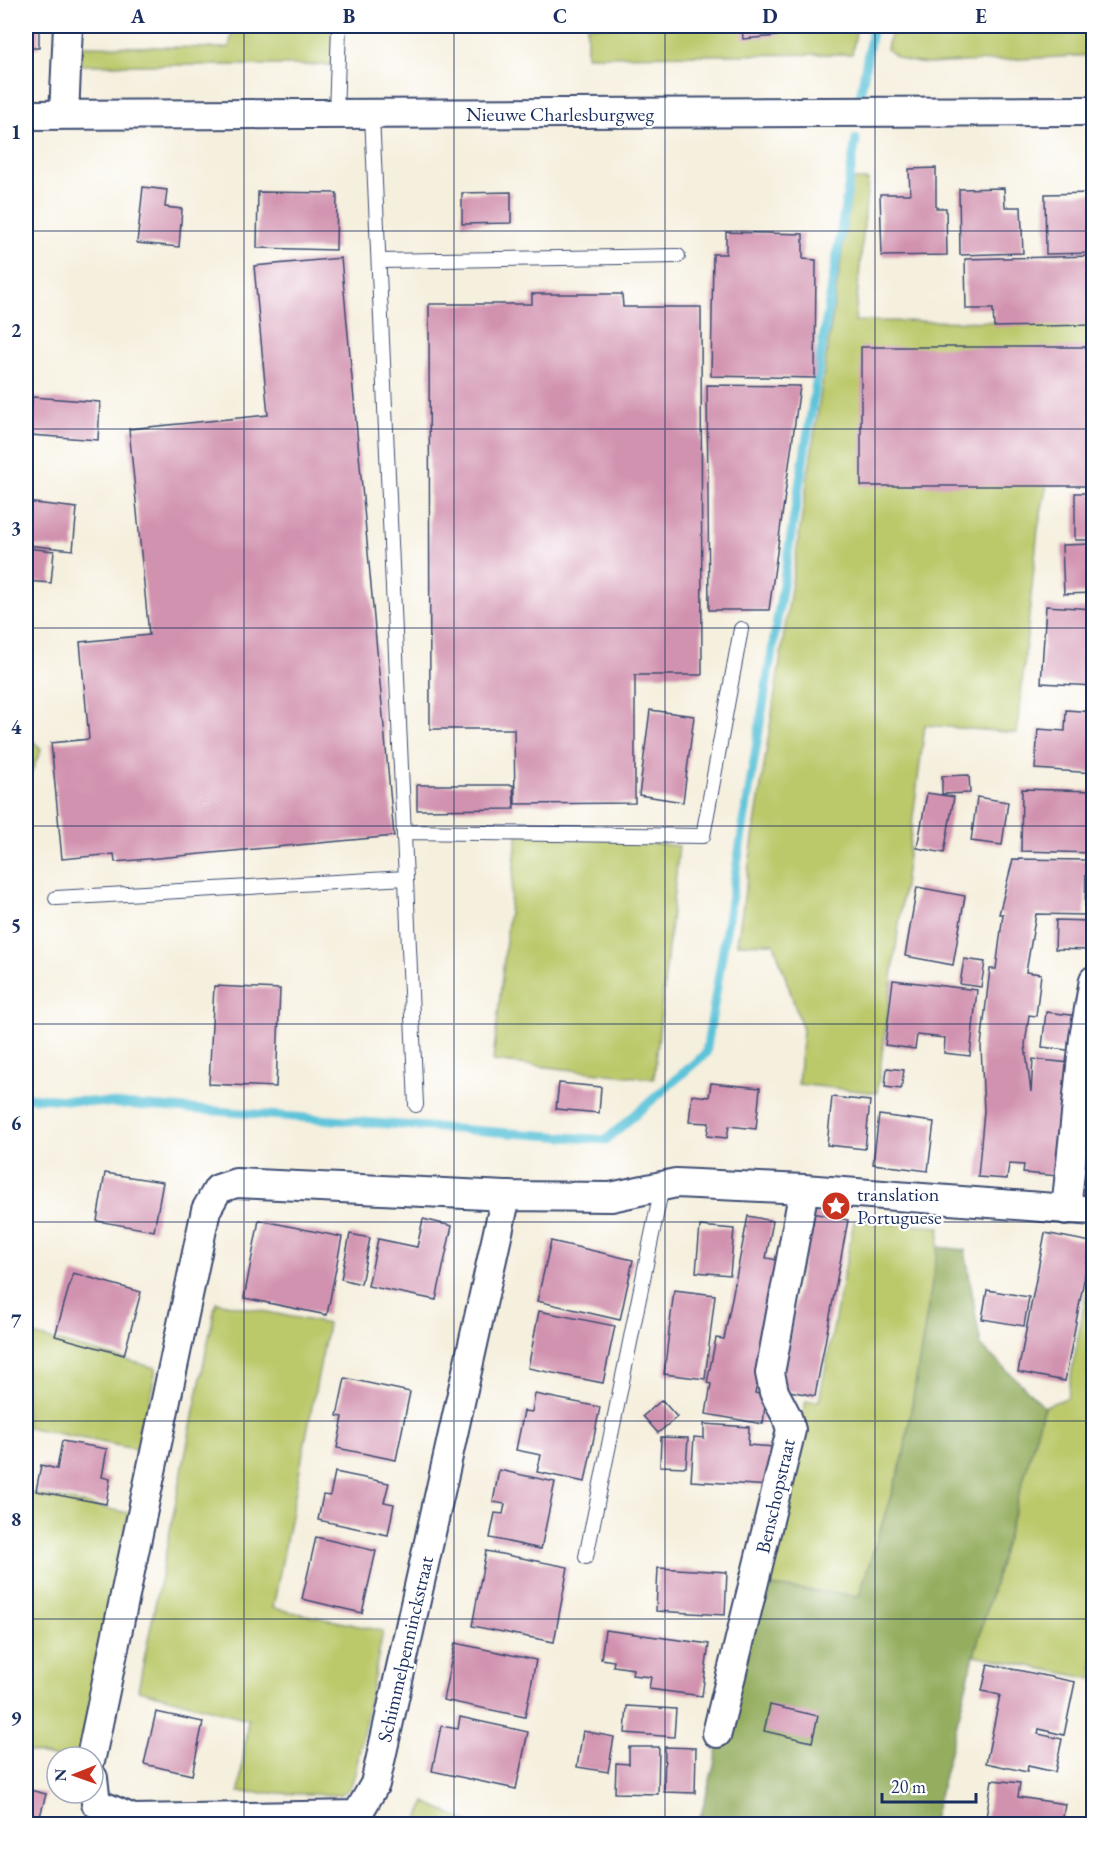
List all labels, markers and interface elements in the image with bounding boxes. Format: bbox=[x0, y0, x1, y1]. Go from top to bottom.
text: A bbox=[130, 3, 146, 29]
text: B bbox=[343, 3, 355, 29]
text: C bbox=[553, 3, 567, 29]
text: D bbox=[762, 3, 778, 29]
text: E bbox=[975, 3, 987, 29]
street label: Nieuwe Charlesburgweg bbox=[466, 101, 654, 127]
text: 1 bbox=[11, 119, 21, 145]
text: 2 bbox=[11, 317, 22, 343]
text: 3 bbox=[11, 515, 21, 541]
text: 4 bbox=[11, 714, 22, 740]
text: 5 bbox=[11, 912, 21, 938]
text: 6 bbox=[11, 1110, 22, 1136]
place label: translation Portuguese bbox=[857, 1181, 942, 1230]
place icon: translation Portuguese bbox=[820, 1190, 852, 1222]
text: 7 bbox=[11, 1308, 22, 1334]
street label: Benschopstraat bbox=[749, 1435, 801, 1556]
text: 8 bbox=[11, 1506, 21, 1532]
street label: Schimmelpenninckstraat bbox=[371, 1553, 439, 1745]
text: 9 bbox=[11, 1705, 22, 1731]
north arrow bbox=[45, 1745, 105, 1805]
scale bar bbox=[882, 1766, 976, 1804]
text: N bbox=[50, 1769, 71, 1782]
text: 20 m bbox=[891, 1775, 926, 1798]

